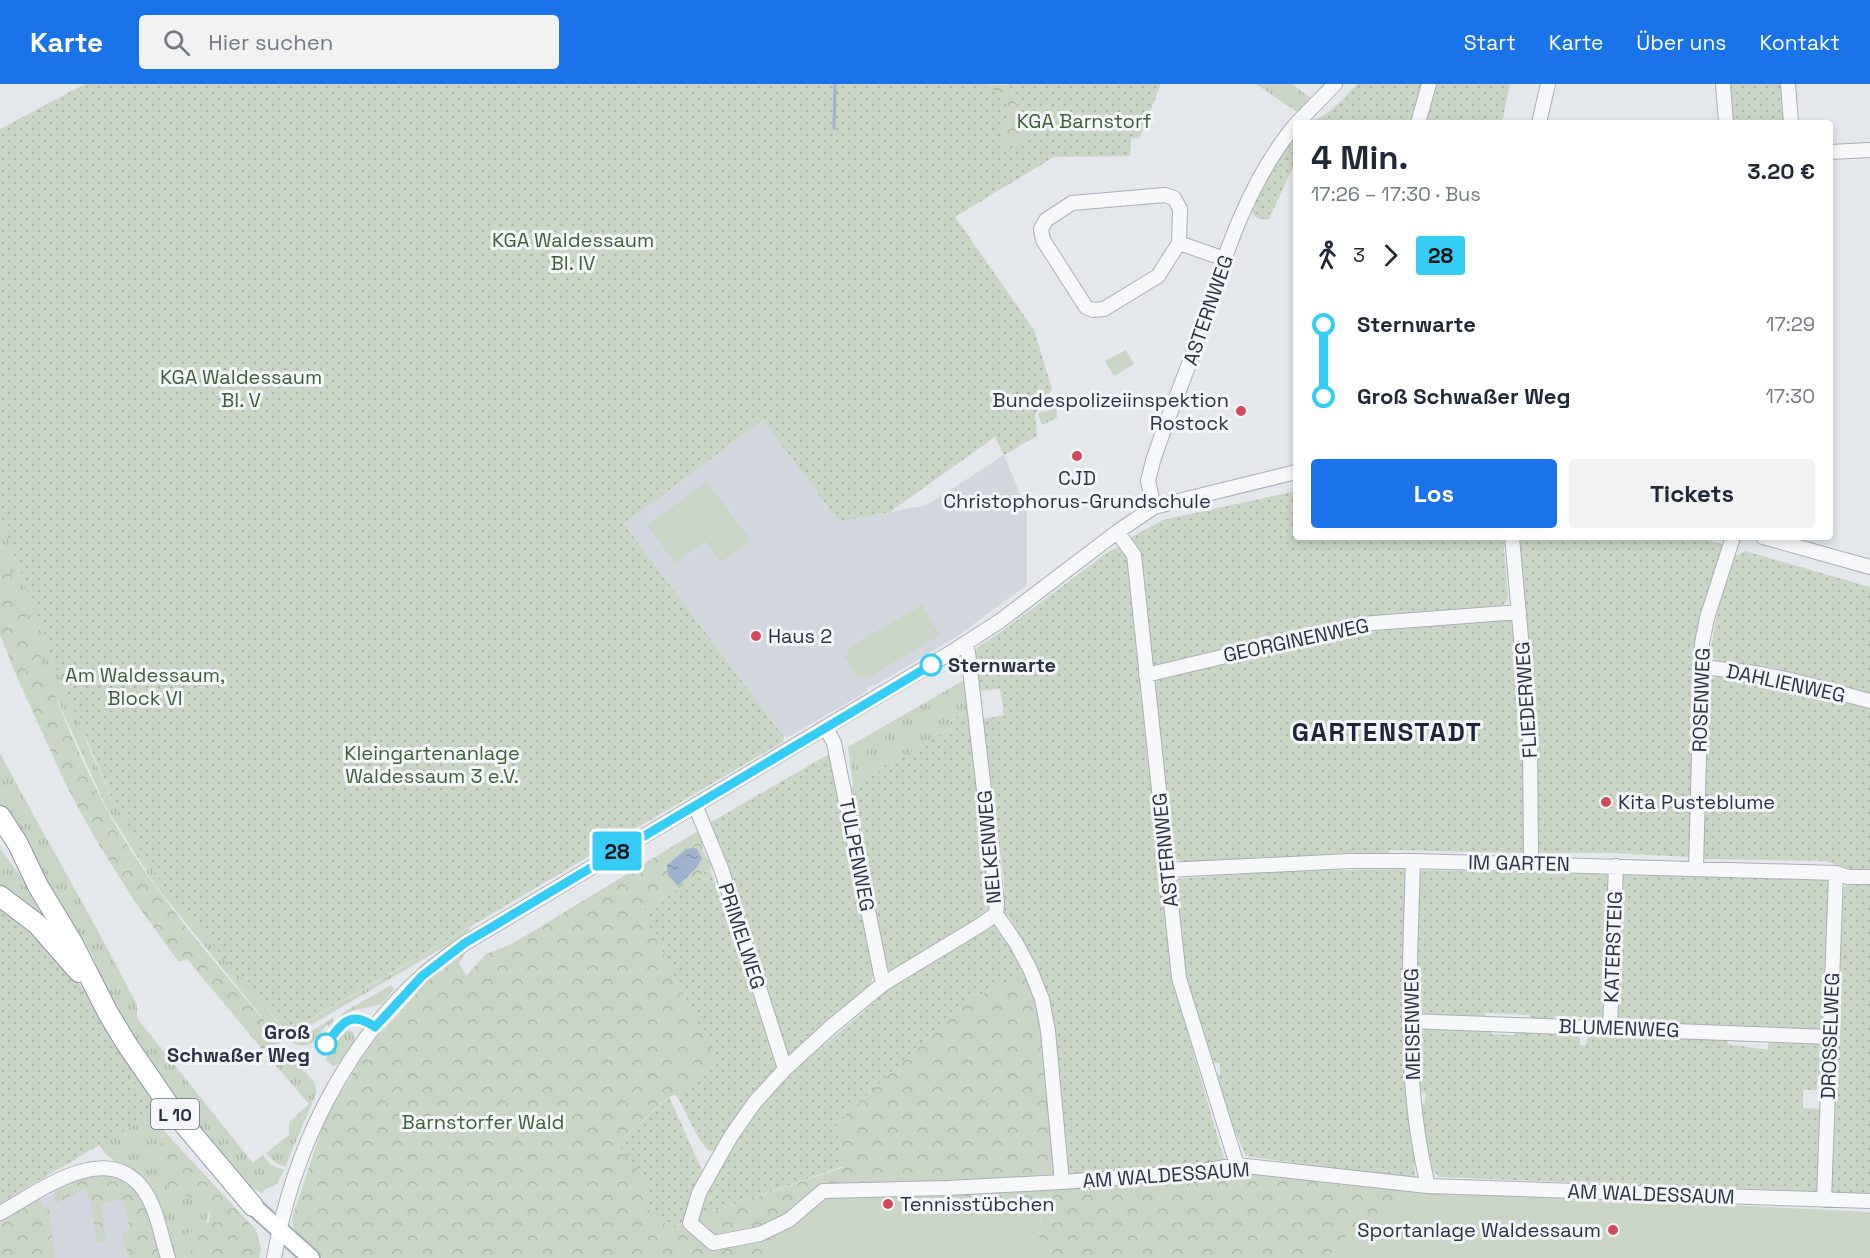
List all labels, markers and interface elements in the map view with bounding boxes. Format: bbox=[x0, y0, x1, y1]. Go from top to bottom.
search box bbox=[139, 15, 559, 69]
text: Karte bbox=[30, 24, 103, 60]
icon: search bbox=[160, 26, 193, 59]
text: Hier suchen bbox=[208, 28, 333, 56]
text: Start bbox=[1464, 29, 1516, 56]
text: Karte bbox=[1549, 29, 1603, 56]
text: Über uns bbox=[1636, 29, 1726, 56]
text: Kontakt bbox=[1759, 29, 1840, 56]
park label: KGA Barnstorf bbox=[1017, 108, 1151, 134]
text: 4 Min. bbox=[1311, 137, 1408, 179]
text: 3.20 € bbox=[1747, 157, 1815, 185]
text: 17:26 – 17:30 · Bus bbox=[1311, 181, 1481, 207]
park label: KGA Waldessaum Bl. IV bbox=[492, 227, 654, 276]
icon: walk bbox=[1311, 239, 1344, 272]
icon: forward bbox=[1374, 239, 1407, 272]
text: 3 bbox=[1353, 242, 1365, 268]
text: 28 bbox=[1428, 242, 1453, 269]
street label: ASTERNWEG bbox=[1177, 251, 1239, 369]
text: Sternwarte bbox=[1357, 310, 1476, 338]
text: 17:29 bbox=[1766, 311, 1815, 337]
park label: KGA Waldessaum Bl. V bbox=[160, 364, 322, 413]
text: Groß Schwaßer Weg bbox=[1357, 382, 1571, 410]
text: 17:30 bbox=[1765, 383, 1815, 409]
place label: Bundespolizeiinspektion Rostock bbox=[992, 387, 1229, 436]
marker: Bundespolizeiinspektion Rostock bbox=[1234, 404, 1248, 418]
marker: CJD Christophorus-Grundschule bbox=[1070, 449, 1084, 463]
button: Los bbox=[1311, 459, 1557, 528]
button: Tickets bbox=[1569, 459, 1815, 528]
place label: CJD Christophorus-Grundschule bbox=[943, 465, 1211, 514]
street label: GEORGINENWEG bbox=[1221, 612, 1371, 668]
place label: Haus 2 bbox=[768, 623, 832, 649]
marker: Haus 2 bbox=[749, 629, 763, 643]
street label: FLIEDERWEG bbox=[1509, 641, 1543, 759]
street label: ROSENWEG bbox=[1686, 647, 1716, 753]
place label: Sternwarte bbox=[948, 652, 1056, 678]
marker: Sternwarte bbox=[920, 654, 942, 676]
street label: DAHLIENWEG bbox=[1724, 658, 1848, 708]
park label: Am Waldessaum, Block VI bbox=[65, 662, 225, 711]
district label: GARTENSTADT bbox=[1292, 715, 1482, 749]
park label: Kleingartenanlage Waldessaum 3 e.V. bbox=[344, 740, 520, 789]
street label: NELKENWEG bbox=[971, 789, 1007, 905]
place label: Kita Pusteblume bbox=[1618, 789, 1775, 815]
street label: ASTERNWEG bbox=[1146, 791, 1184, 909]
marker: Kita Pusteblume bbox=[1599, 795, 1613, 809]
street label: TULPENWEG bbox=[833, 796, 881, 914]
line badge: 28 bbox=[590, 832, 644, 870]
text: 28 bbox=[604, 838, 630, 865]
street label: IM GARTEN bbox=[1468, 849, 1570, 877]
street label: PRIMELWEG bbox=[713, 880, 771, 992]
street label: KATERSTEIG bbox=[1598, 891, 1628, 1003]
street label: MEISENWEG bbox=[1398, 968, 1426, 1080]
street label: DROSSELWEG bbox=[1815, 972, 1845, 1100]
street label: BLUMENWEG bbox=[1558, 1013, 1680, 1043]
place label: Groß Schwaßer Weg bbox=[167, 1019, 310, 1068]
marker: Groß Schwaßer Weg bbox=[315, 1033, 337, 1055]
road number: L 10 bbox=[151, 1099, 199, 1129]
park label: Barnstorfer Wald bbox=[402, 1109, 564, 1135]
street label: AM WALDESSAUM bbox=[1082, 1156, 1250, 1194]
street label: AM WALDESSAUM bbox=[1567, 1178, 1735, 1210]
place label: Tennisstübchen bbox=[900, 1191, 1055, 1217]
marker: Tennisstübchen bbox=[881, 1197, 895, 1211]
place label: Sportanlage Waldessaum bbox=[1357, 1217, 1601, 1243]
marker: Sportanlage Waldessaum bbox=[1606, 1223, 1620, 1237]

